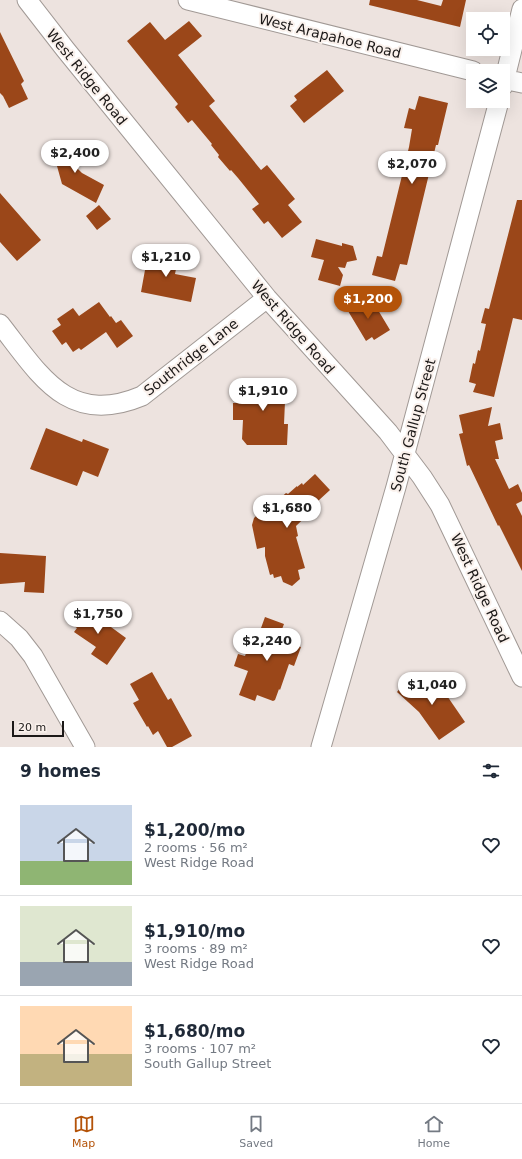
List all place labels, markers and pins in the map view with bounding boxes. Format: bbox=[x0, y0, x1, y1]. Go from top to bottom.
pin: $2,400 bbox=[42, 140, 108, 174]
pin: $2,070 bbox=[379, 151, 445, 185]
pin: $1,210 bbox=[133, 244, 199, 278]
pin: $1,200 bbox=[335, 286, 401, 320]
pin: $1,910 bbox=[230, 378, 296, 412]
pin: $1,680 bbox=[254, 495, 320, 529]
pin: $1,750 bbox=[65, 601, 131, 635]
pin: $2,240 bbox=[234, 628, 300, 662]
pin: $1,040 bbox=[399, 672, 465, 706]

